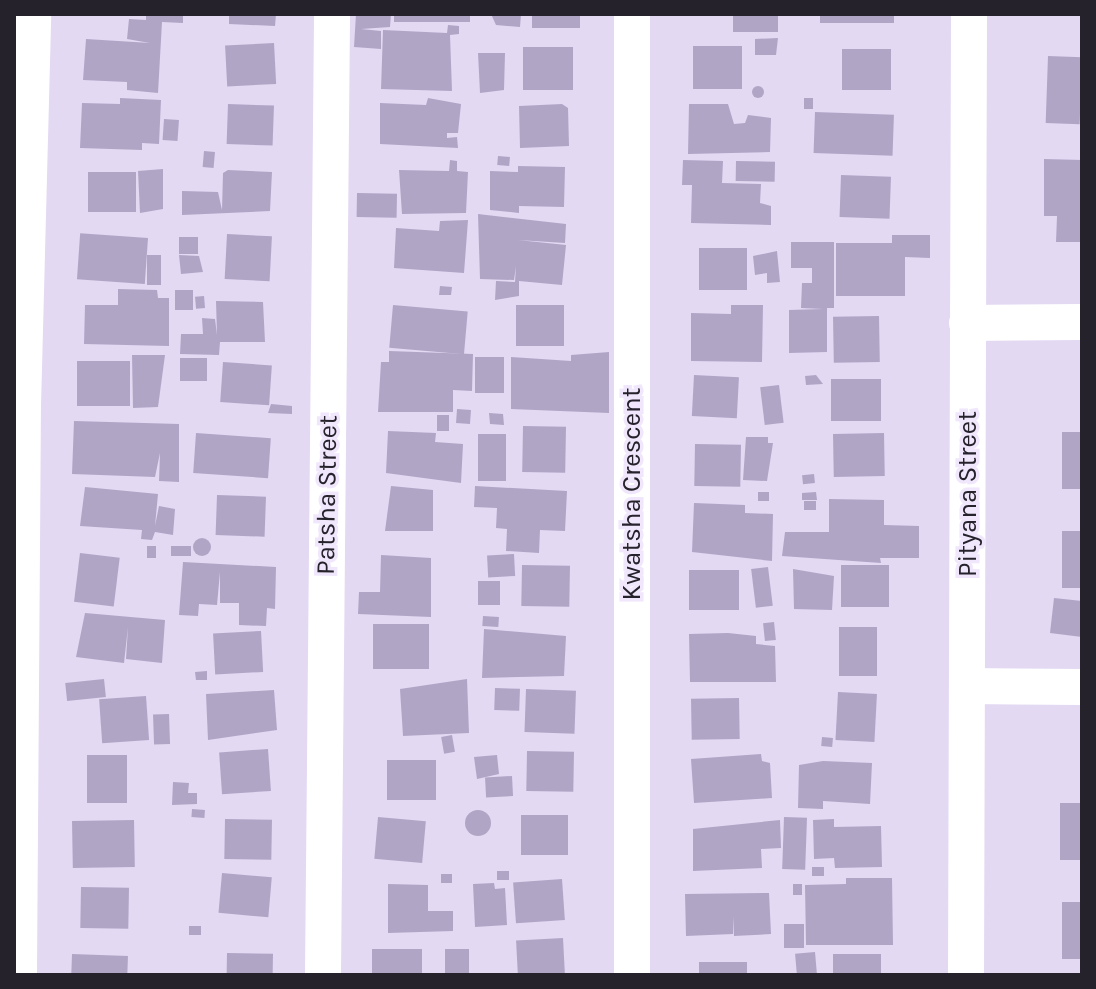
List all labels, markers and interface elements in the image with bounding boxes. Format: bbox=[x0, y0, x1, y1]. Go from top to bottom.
street label: Kwatsha Crescent bbox=[616, 387, 648, 601]
street label: Pityana Street bbox=[952, 411, 984, 577]
street label: Patsha Street bbox=[310, 415, 344, 575]

